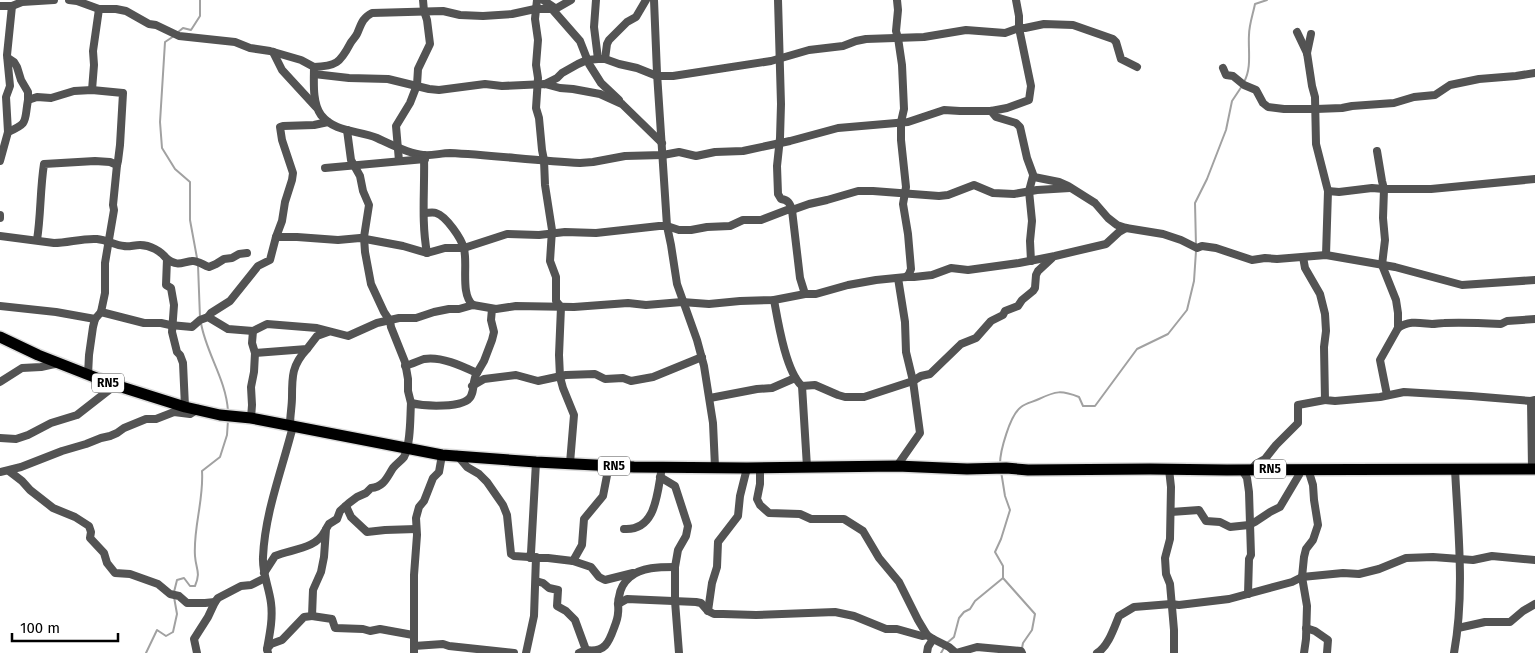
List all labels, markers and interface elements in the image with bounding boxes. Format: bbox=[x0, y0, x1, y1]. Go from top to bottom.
road number: RN5 bbox=[92, 373, 124, 392]
road number: RN5 bbox=[598, 456, 630, 476]
road number: RN5 bbox=[1254, 459, 1286, 478]
scale bar bbox=[12, 610, 119, 642]
text: 100 m bbox=[20, 619, 60, 637]

